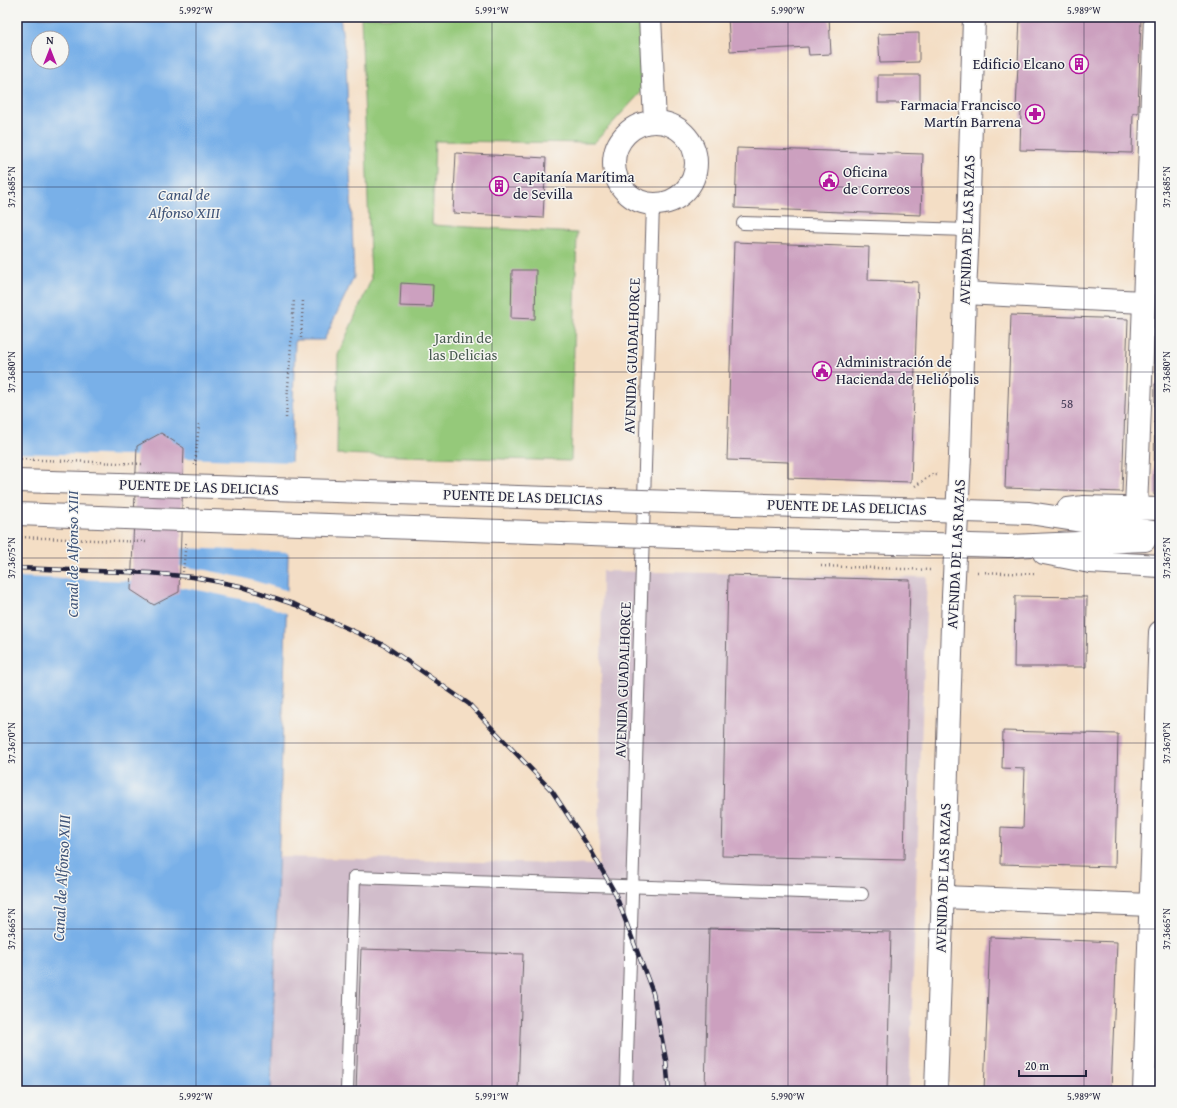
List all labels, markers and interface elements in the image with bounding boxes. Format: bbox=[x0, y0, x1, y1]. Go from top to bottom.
text: 5.992°W bbox=[179, 3, 213, 18]
text: 5.991°W bbox=[475, 3, 509, 18]
text: 5.990°W bbox=[771, 3, 805, 18]
text: 5.989°W bbox=[1067, 3, 1101, 18]
north arrow bbox=[30, 30, 70, 70]
text: N bbox=[46, 32, 54, 48]
place label: Edificio Elcano bbox=[973, 53, 1065, 74]
building icon: Edificio Elcano bbox=[1068, 53, 1090, 75]
place label: Farmacia Francisco Martín Barrena bbox=[900, 94, 1021, 132]
pharmacy icon: Farmacia Francisco Martín Barrena bbox=[1024, 103, 1046, 125]
street label: AVENIDA DE LAS RAZAS bbox=[953, 155, 980, 305]
place label: Oficina de Correos bbox=[843, 161, 910, 199]
text: 37.3685°N bbox=[4, 166, 19, 208]
place label: Capitanía Marítima de Sevilla bbox=[513, 166, 635, 204]
text: 37.3685°N bbox=[1159, 166, 1174, 208]
public building icon: Oficina de Correos bbox=[818, 170, 840, 192]
building icon: Capitanía Marítima de Sevilla bbox=[488, 175, 510, 197]
water label: Canal de Alfonso XIII bbox=[147, 182, 220, 224]
street label: AVENIDA GUADALHORCE bbox=[618, 277, 645, 435]
park label: Jardin de las Delicias bbox=[428, 327, 498, 365]
text: 37.3680°N bbox=[4, 351, 19, 393]
place label: Administración de Hacienda de Heliópolis bbox=[836, 351, 979, 389]
text: 37.3680°N bbox=[1159, 351, 1174, 393]
public building icon: Administración de Hacienda de Heliópolis bbox=[811, 360, 833, 382]
house number: 58 bbox=[1061, 394, 1073, 413]
street label: PUENTE DE LAS DELICIAS bbox=[119, 473, 279, 500]
street label: AVENIDA DE LAS RAZAS bbox=[941, 479, 970, 629]
street label: PUENTE DE LAS DELICIAS bbox=[443, 483, 603, 510]
water label: Canal de Alfonso XIII bbox=[60, 490, 84, 617]
street label: PUENTE DE LAS DELICIAS bbox=[767, 493, 927, 520]
text: 37.3675°N bbox=[4, 537, 19, 579]
text: 37.3675°N bbox=[1159, 537, 1174, 579]
street label: AVENIDA GUADALHORCE bbox=[609, 601, 636, 759]
text: 37.3670°N bbox=[4, 722, 19, 764]
text: 37.3670°N bbox=[1159, 722, 1174, 764]
street label: AVENIDA DE LAS RAZAS bbox=[929, 803, 956, 953]
water label: Canal de Alfonso XIII bbox=[46, 814, 76, 942]
text: 37.3665°N bbox=[4, 908, 19, 950]
text: 37.3665°N bbox=[1159, 908, 1174, 950]
scale bar bbox=[1019, 1052, 1086, 1078]
text: 20 m bbox=[1025, 1057, 1049, 1074]
text: 5.992°W bbox=[179, 1089, 213, 1104]
text: 5.991°W bbox=[475, 1089, 509, 1104]
text: 5.990°W bbox=[771, 1089, 805, 1104]
text: 5.989°W bbox=[1067, 1089, 1101, 1104]

